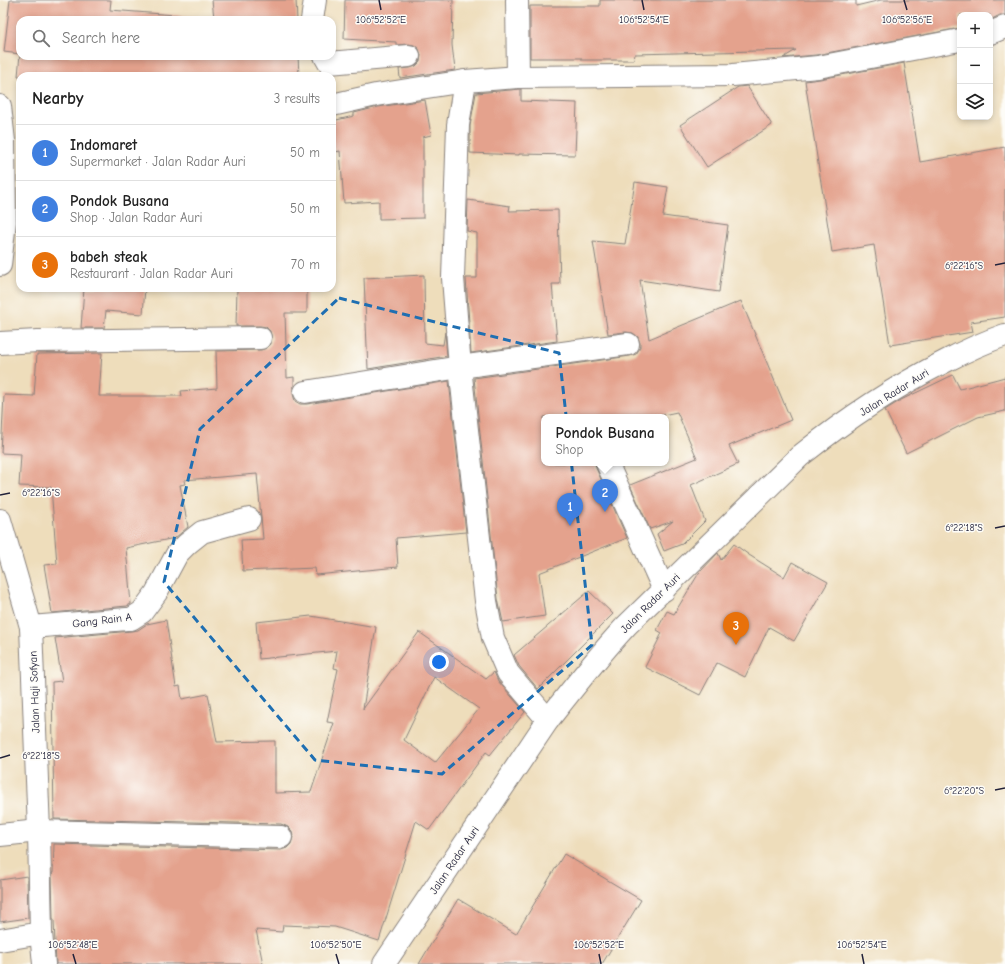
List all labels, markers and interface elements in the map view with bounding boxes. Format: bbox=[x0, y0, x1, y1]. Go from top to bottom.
map controls bbox=[957, 12, 993, 120]
button: + bbox=[957, 12, 993, 48]
text: 106°52'52"E bbox=[356, 14, 406, 26]
text: 106°52'54"E bbox=[619, 14, 669, 26]
text: 106°52'56"E bbox=[882, 14, 932, 26]
search box bbox=[16, 16, 336, 60]
icon: search bbox=[30, 27, 52, 49]
text: Search here bbox=[62, 29, 140, 47]
button: − bbox=[957, 48, 993, 84]
button: layers bbox=[957, 84, 993, 120]
text: Nearby bbox=[32, 89, 83, 108]
text: 3 results bbox=[274, 91, 320, 106]
text: Indomaret bbox=[70, 136, 137, 154]
text: 1 bbox=[42, 145, 48, 160]
text: 50 m bbox=[290, 145, 320, 160]
text: Supermarket · Jalan Radar Auri bbox=[70, 154, 246, 169]
text: Pondok Busana bbox=[70, 192, 169, 210]
text: 2 bbox=[42, 201, 48, 216]
text: 50 m bbox=[290, 201, 320, 216]
text: Shop · Jalan Radar Auri bbox=[70, 210, 202, 225]
text: babeh steak bbox=[70, 248, 147, 266]
text: 3 bbox=[42, 257, 48, 272]
text: 70 m bbox=[291, 257, 320, 272]
text: 6°22'16"S bbox=[945, 260, 983, 272]
text: Restaurant · Jalan Radar Auri bbox=[70, 266, 233, 281]
street label: Jalan Radar Auri bbox=[857, 366, 931, 419]
popup bbox=[541, 414, 669, 466]
text: Pondok Busana bbox=[555, 424, 655, 442]
text: Shop bbox=[555, 442, 583, 457]
pin: 2 bbox=[592, 479, 618, 512]
text: 6°22'16"S bbox=[22, 487, 60, 499]
pin: 1 bbox=[557, 493, 583, 526]
text: 6°22'18"S bbox=[945, 522, 983, 534]
street label: Jalan Radar Auri bbox=[618, 571, 683, 636]
street label: Gang Rain A bbox=[72, 610, 133, 631]
pin: 3 bbox=[723, 612, 749, 645]
street label: Jalan Haji Sofyan bbox=[27, 651, 42, 733]
your location bbox=[429, 652, 449, 672]
text: 6°22'18"S bbox=[22, 750, 60, 762]
text: 6°22'20"S bbox=[944, 785, 984, 797]
street label: Jalan Radar Auri bbox=[427, 824, 482, 897]
text: 106°52'48"E bbox=[48, 939, 98, 951]
text: 106°52'50"E bbox=[311, 939, 361, 951]
text: 106°52'52"E bbox=[574, 939, 624, 951]
text: 106°52'54"E bbox=[837, 939, 887, 951]

